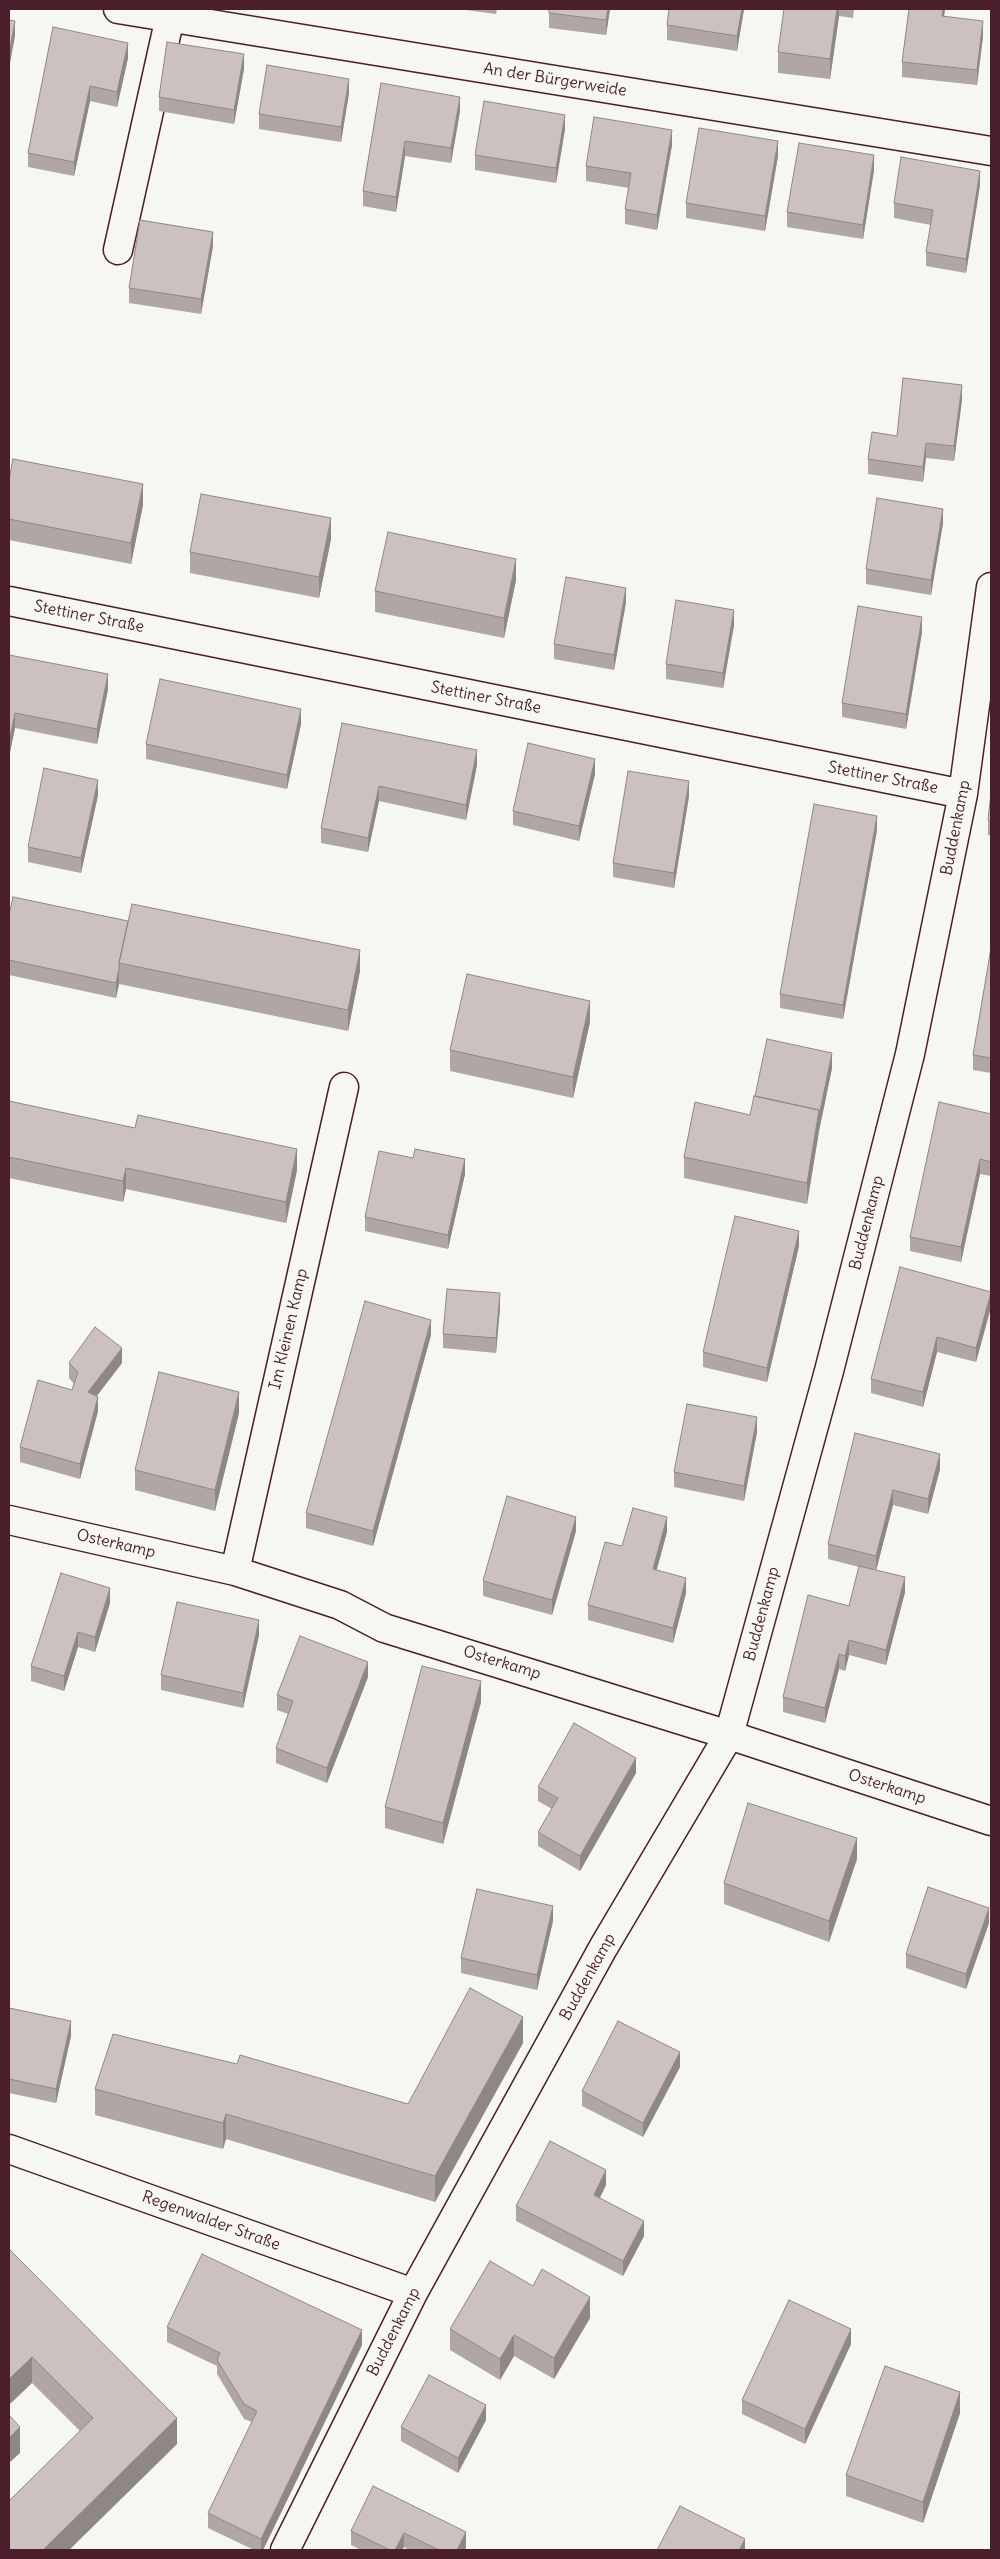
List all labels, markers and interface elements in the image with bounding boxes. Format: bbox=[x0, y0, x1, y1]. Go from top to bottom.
street label: An der Bürgerweide bbox=[482, 59, 628, 101]
street label: Stettiner Straße bbox=[32, 597, 146, 637]
street label: Stettiner Straße bbox=[429, 678, 543, 718]
street label: Stettiner Straße bbox=[826, 758, 940, 798]
street label: Buddenkamp bbox=[937, 779, 975, 877]
street label: Buddenkamp bbox=[846, 1174, 888, 1272]
street label: Im Kleinen Kamp bbox=[266, 1267, 312, 1391]
street label: Osterkamp bbox=[75, 1526, 157, 1562]
street label: Buddenkamp bbox=[740, 1565, 784, 1663]
street label: Osterkamp bbox=[461, 1642, 543, 1684]
street label: Osterkamp bbox=[846, 1765, 928, 1809]
street label: Buddenkamp bbox=[556, 1930, 620, 2024]
street label: Regenwalder Straße bbox=[139, 2187, 283, 2255]
street label: Buddenkamp bbox=[363, 2285, 425, 2379]

